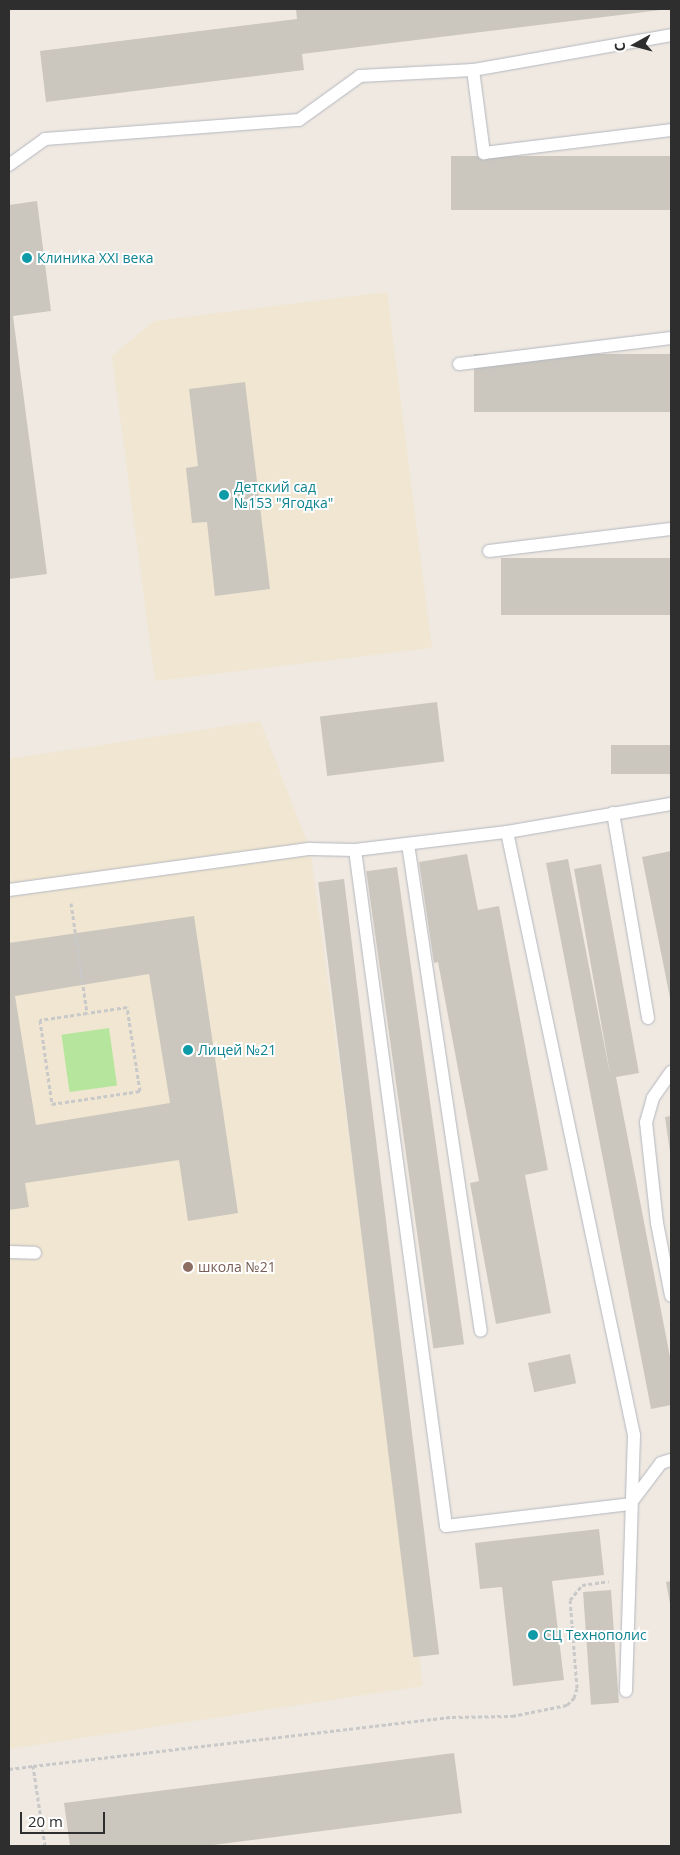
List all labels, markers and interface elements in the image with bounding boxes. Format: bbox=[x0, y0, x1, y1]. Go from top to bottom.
north arrow bbox=[610, 20, 660, 70]
text: С bbox=[610, 41, 630, 52]
place label: Клиника XXI века bbox=[37, 250, 153, 266]
marker: Клиника XXI века bbox=[21, 252, 33, 264]
place label: Детский сад №153 "Ягодка" bbox=[234, 479, 333, 512]
marker: Детский сад №153 "Ягодка" bbox=[218, 489, 230, 501]
place label: Лицей №21 bbox=[198, 1042, 276, 1058]
marker: Лицей №21 bbox=[182, 1044, 194, 1056]
place label: школа №21 bbox=[198, 1259, 276, 1275]
marker: школа №21 bbox=[182, 1261, 194, 1273]
place label: СЦ Технополис bbox=[543, 1627, 647, 1643]
marker: СЦ Технополис bbox=[527, 1629, 539, 1641]
scale bar bbox=[22, 1802, 108, 1834]
text: 20 m bbox=[28, 1811, 63, 1831]

